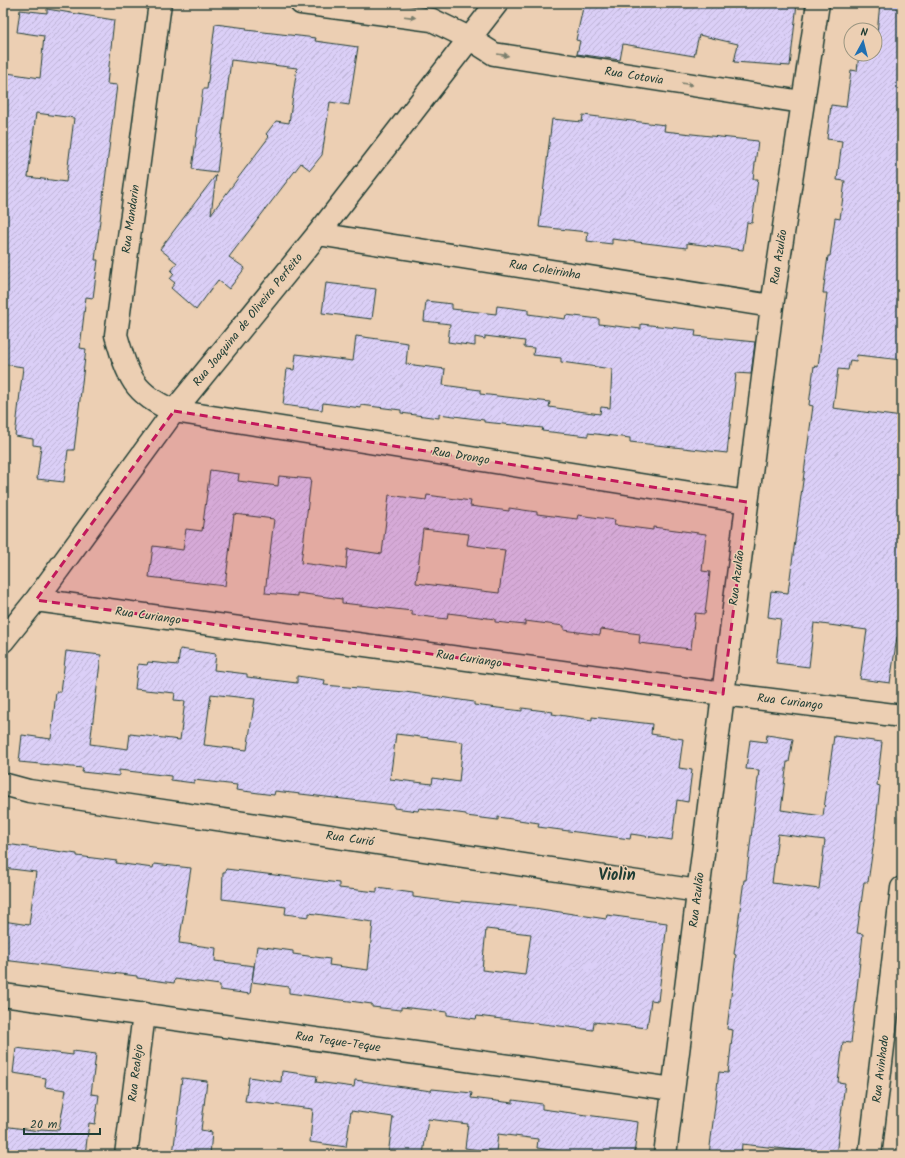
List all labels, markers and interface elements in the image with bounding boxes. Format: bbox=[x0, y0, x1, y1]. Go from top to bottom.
one-way arrow bbox=[403, 14, 416, 20]
north arrow bbox=[843, 22, 883, 62]
text: N bbox=[860, 24, 869, 42]
one-way arrow bbox=[497, 52, 510, 58]
street label: Rua Cotovia bbox=[603, 62, 665, 90]
one-way arrow bbox=[681, 81, 693, 87]
street label: Rua Mandarin bbox=[117, 183, 145, 255]
street label: Rua Azulão bbox=[765, 228, 793, 286]
street label: Rua Joaquina de Oliveira Perfeito bbox=[188, 249, 308, 391]
street label: Rua Coleirinha bbox=[508, 255, 583, 285]
street label: Rua Drongo bbox=[431, 442, 491, 470]
street label: Rua Azulão bbox=[724, 549, 750, 607]
street label: Rua Curiango bbox=[114, 602, 182, 630]
street label: Rua Curiango bbox=[435, 645, 503, 673]
street label: Rua Curiango bbox=[756, 689, 824, 715]
street label: Rua Curió bbox=[325, 826, 376, 852]
district label: Violin bbox=[598, 863, 636, 888]
street label: Rua Azulão bbox=[684, 871, 710, 929]
street label: Rua Teque-Teque bbox=[294, 1027, 383, 1057]
street label: Rua Avinhado bbox=[867, 1034, 895, 1104]
street label: Rua Realejo bbox=[123, 1043, 149, 1103]
scale bar bbox=[24, 1110, 100, 1136]
text: 20 m bbox=[30, 1115, 58, 1134]

